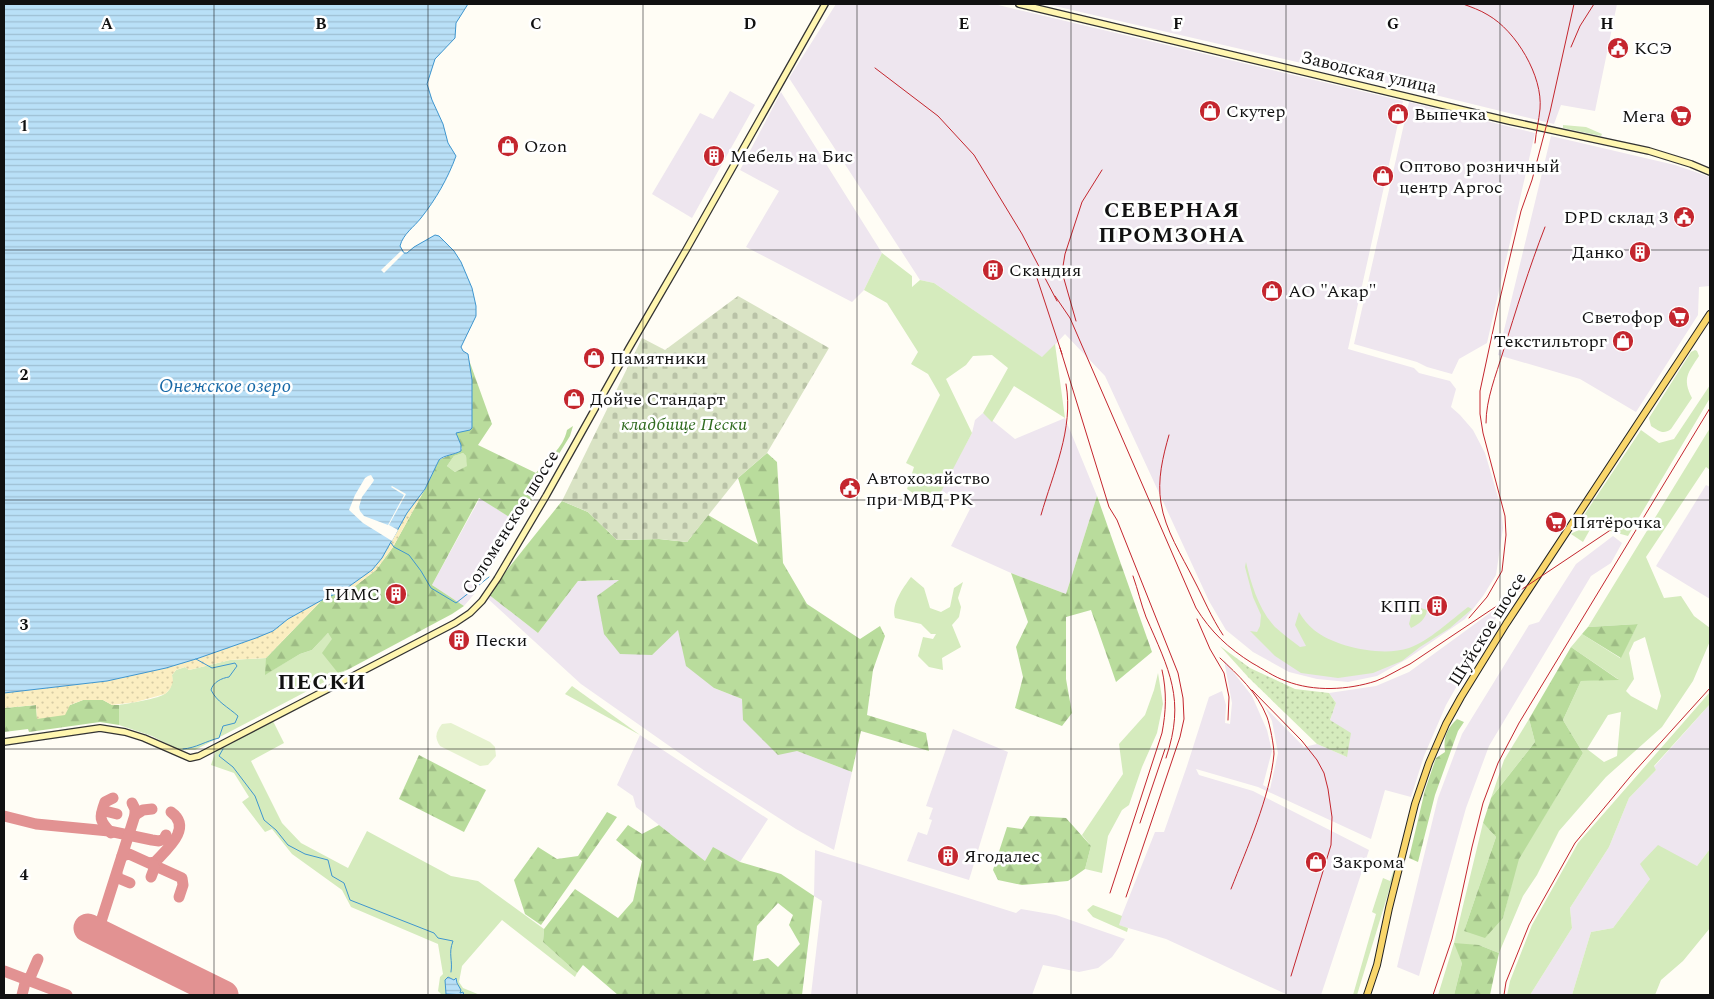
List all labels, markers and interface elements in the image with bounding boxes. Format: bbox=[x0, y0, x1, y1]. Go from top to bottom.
text: A bbox=[101, 12, 114, 36]
text: B bbox=[315, 12, 327, 36]
text: C bbox=[530, 12, 542, 36]
text: D bbox=[744, 12, 757, 36]
text: E bbox=[959, 12, 969, 36]
text: F bbox=[1173, 12, 1183, 36]
text: G bbox=[1387, 12, 1399, 36]
text: H bbox=[1600, 12, 1614, 36]
place label: КСЭ bbox=[1634, 35, 1672, 62]
public building icon: КСЭ bbox=[1606, 36, 1630, 60]
street label: Заводская улица bbox=[1298, 44, 1440, 101]
place label: Скутер bbox=[1226, 98, 1286, 125]
shop icon: Скутер bbox=[1198, 99, 1222, 123]
place label: Выпечка bbox=[1414, 101, 1487, 128]
shop icon: Выпечка bbox=[1386, 102, 1410, 126]
place label: Мега bbox=[1622, 103, 1665, 130]
supermarket icon: Мега bbox=[1669, 104, 1693, 128]
text: 1 bbox=[20, 114, 28, 138]
place label: Ozon bbox=[524, 133, 567, 160]
shop icon: Ozon bbox=[496, 134, 520, 158]
place label: Мебель на Бис bbox=[730, 143, 853, 170]
building icon: Мебель на Бис bbox=[702, 144, 726, 168]
place label: Оптово розничный центр Аргос bbox=[1399, 153, 1560, 201]
shop icon: Оптово розничный центр Аргос bbox=[1371, 164, 1395, 188]
district label: СЕВЕРНАЯ ПРОМЗОНА bbox=[1098, 194, 1246, 252]
place label: DPD склад 3 bbox=[1564, 204, 1668, 231]
public building icon: DPD склад 3 bbox=[1672, 205, 1696, 229]
place label: Данко bbox=[1572, 239, 1624, 266]
building icon: Данко bbox=[1628, 240, 1652, 264]
place label: Скандия bbox=[1009, 257, 1081, 284]
building icon: Скандия bbox=[981, 258, 1005, 282]
place label: АО "Акар" bbox=[1288, 278, 1377, 305]
shop icon: АО "Акар" bbox=[1260, 279, 1284, 303]
place label: Светофор bbox=[1581, 304, 1663, 331]
supermarket icon: Светофор bbox=[1667, 305, 1691, 329]
place label: Текстильторг bbox=[1494, 328, 1607, 355]
shop icon: Текстильторг bbox=[1611, 329, 1635, 353]
place label: Памятники bbox=[610, 345, 706, 372]
shop icon: Памятники bbox=[582, 346, 606, 370]
text: 2 bbox=[20, 363, 29, 387]
water label: Онежское озеро bbox=[159, 372, 291, 401]
place label: Дойче Стандарт bbox=[590, 386, 725, 413]
shop icon: Дойче Стандарт bbox=[562, 387, 586, 411]
park label: кладбище Пески bbox=[621, 411, 748, 438]
street label: Соломенское шоссе bbox=[455, 445, 566, 600]
place label: Автохозяйство при МВД РК bbox=[866, 465, 990, 513]
public building icon: Автохозяйство при МВД РК bbox=[838, 476, 862, 500]
place label: Пятёрочка bbox=[1572, 509, 1662, 536]
supermarket icon: Пятёрочка bbox=[1544, 510, 1568, 534]
street label: Шуйское шоссе bbox=[1442, 567, 1533, 692]
place label: ГИМС bbox=[324, 581, 380, 608]
building icon: ГИМС bbox=[384, 582, 408, 606]
place label: КПП bbox=[1380, 593, 1421, 620]
building icon: КПП bbox=[1425, 594, 1449, 618]
text: 3 bbox=[20, 613, 29, 637]
place label: Пески bbox=[475, 627, 527, 654]
building icon: Пески bbox=[447, 628, 471, 652]
district label: ПЕСКИ bbox=[277, 666, 367, 699]
place label: Ягодалес bbox=[964, 843, 1040, 870]
building icon: Ягодалес bbox=[936, 844, 960, 868]
place label: Закрома bbox=[1332, 849, 1404, 876]
shop icon: Закрома bbox=[1304, 850, 1328, 874]
text: 4 bbox=[20, 863, 29, 887]

